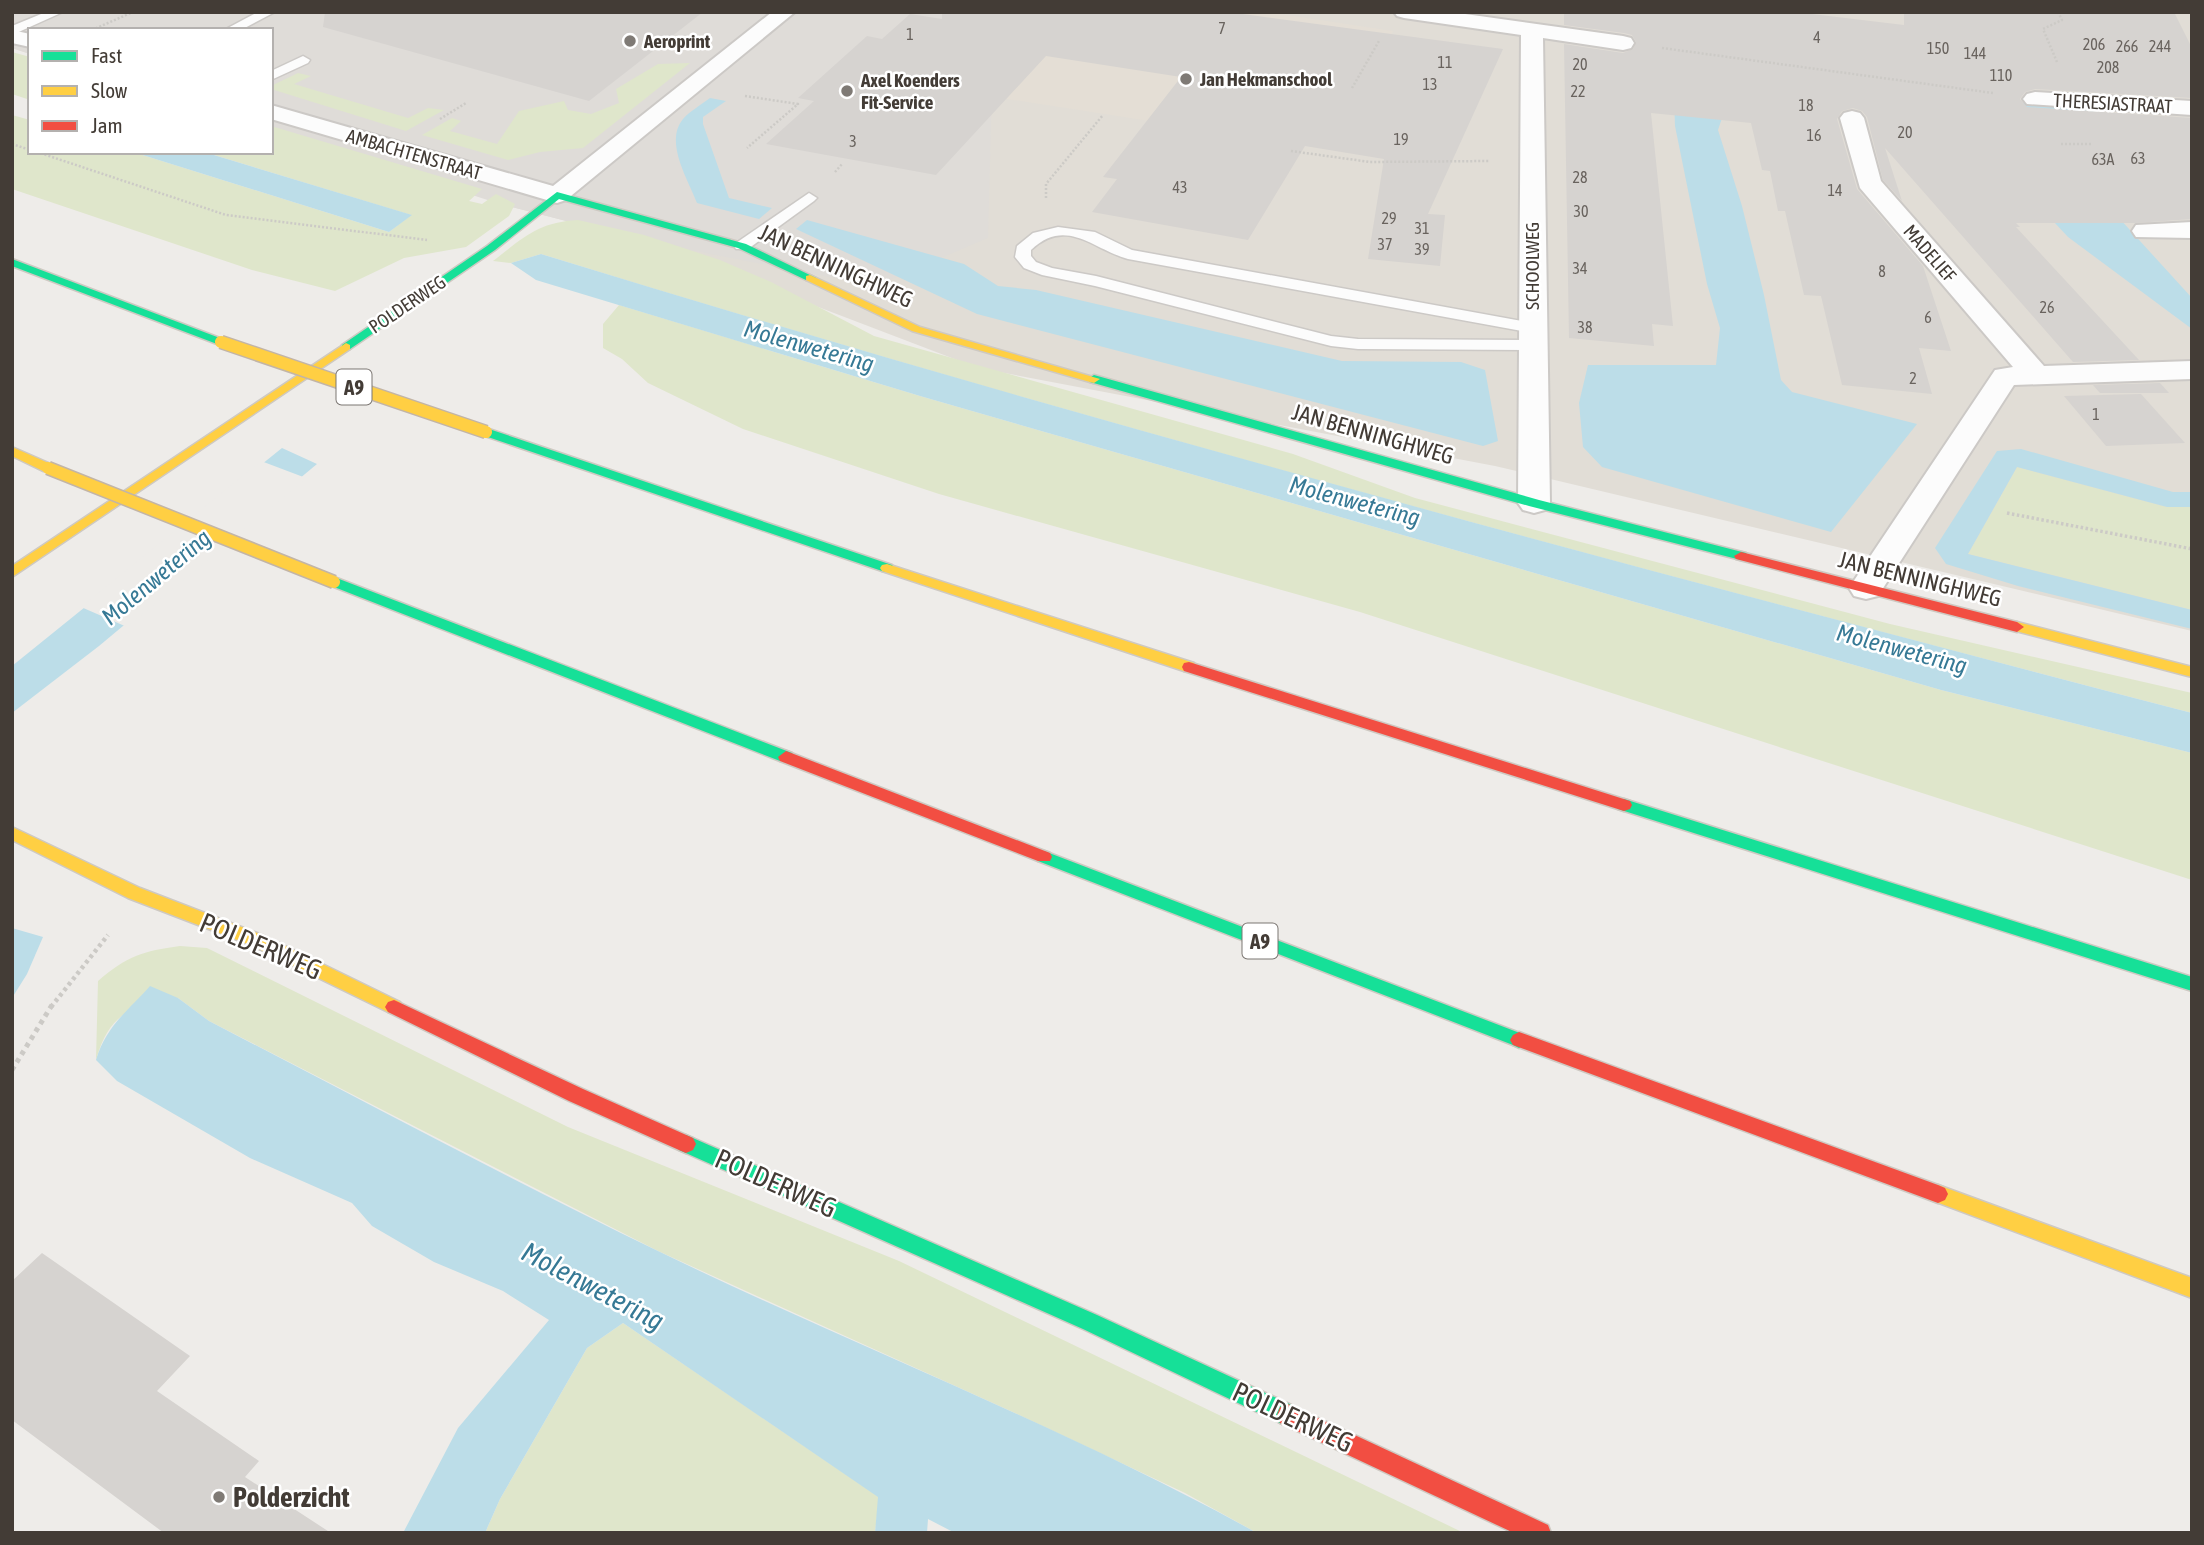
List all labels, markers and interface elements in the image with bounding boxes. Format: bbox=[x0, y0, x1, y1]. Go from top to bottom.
house number: 7 bbox=[1218, 19, 1226, 37]
house number: 1 bbox=[906, 25, 914, 43]
legend bbox=[28, 28, 273, 154]
house number: 4 bbox=[1813, 28, 1821, 46]
place label: Aeroprint bbox=[643, 30, 711, 52]
marker: Aeroprint bbox=[622, 33, 638, 49]
house number: 206 bbox=[2083, 35, 2105, 53]
house number: 266 bbox=[2116, 37, 2138, 55]
house number: 244 bbox=[2149, 37, 2171, 55]
house number: 150 bbox=[1927, 39, 1949, 57]
text: Fast bbox=[91, 43, 122, 67]
house number: 144 bbox=[1964, 44, 1986, 62]
house number: 11 bbox=[1437, 53, 1453, 71]
house number: 20 bbox=[1572, 55, 1588, 73]
house number: 208 bbox=[2097, 58, 2119, 76]
house number: 110 bbox=[1990, 66, 2012, 84]
place label: Jan Hekmanschool bbox=[1199, 68, 1333, 90]
place label: Axel Koenders Fit-Service bbox=[860, 69, 960, 113]
marker: Jan Hekmanschool bbox=[1178, 71, 1194, 87]
house number: 13 bbox=[1422, 75, 1438, 93]
text: Slow bbox=[91, 78, 128, 102]
house number: 22 bbox=[1570, 82, 1586, 100]
marker: Axel Koenders Fit-Service bbox=[839, 83, 855, 99]
street label: THERESIASTRAAT bbox=[2053, 89, 2174, 117]
house number: 18 bbox=[1798, 96, 1814, 114]
text: Jam bbox=[91, 113, 123, 137]
house number: 20 bbox=[1897, 123, 1913, 141]
street label: AMBACHTENSTRAAT bbox=[344, 124, 485, 184]
house number: 16 bbox=[1806, 126, 1822, 144]
house number: 19 bbox=[1393, 130, 1409, 148]
house number: 3 bbox=[849, 132, 857, 150]
house number: 63 bbox=[2130, 149, 2146, 167]
house number: 63A bbox=[2092, 150, 2115, 168]
house number: 28 bbox=[1572, 168, 1588, 186]
house number: 43 bbox=[1172, 178, 1188, 196]
house number: 14 bbox=[1827, 181, 1843, 199]
house number: 30 bbox=[1573, 202, 1589, 220]
house number: 29 bbox=[1381, 209, 1397, 227]
street label: JAN BENNINGHWEG bbox=[755, 219, 917, 313]
house number: 31 bbox=[1414, 219, 1430, 237]
street label: MADELIEF bbox=[1899, 220, 1961, 286]
street label: SCHOOLWEG bbox=[1521, 222, 1543, 310]
house number: 37 bbox=[1377, 235, 1393, 253]
house number: 39 bbox=[1414, 240, 1430, 258]
house number: 34 bbox=[1572, 259, 1588, 277]
house number: 8 bbox=[1878, 262, 1886, 280]
street label: POLDERWEG bbox=[364, 270, 450, 338]
house number: 26 bbox=[2039, 298, 2055, 316]
house number: 6 bbox=[1924, 308, 1932, 326]
water label: Molenwetering bbox=[741, 315, 877, 377]
house number: 38 bbox=[1577, 318, 1593, 336]
house number: 2 bbox=[1909, 369, 1917, 387]
road number: A9 bbox=[336, 370, 372, 404]
street label: JAN BENNINGHWEG bbox=[1289, 399, 1457, 469]
house number: 1 bbox=[2092, 405, 2100, 423]
water label: Molenwetering bbox=[1287, 471, 1423, 531]
water label: Molenwetering bbox=[96, 524, 216, 630]
street label: JAN BENNINGHWEG bbox=[1836, 546, 2004, 612]
water label: Molenwetering bbox=[1834, 619, 1970, 679]
street label: POLDERWEG bbox=[195, 906, 327, 986]
road number: A9 bbox=[1242, 923, 1278, 958]
street label: POLDERWEG bbox=[710, 1142, 842, 1224]
water label: Molenwetering bbox=[516, 1235, 670, 1337]
street label: POLDERWEG bbox=[1228, 1375, 1358, 1459]
place label: Polderzicht bbox=[233, 1481, 350, 1513]
marker: Polderzicht bbox=[211, 1489, 227, 1505]

